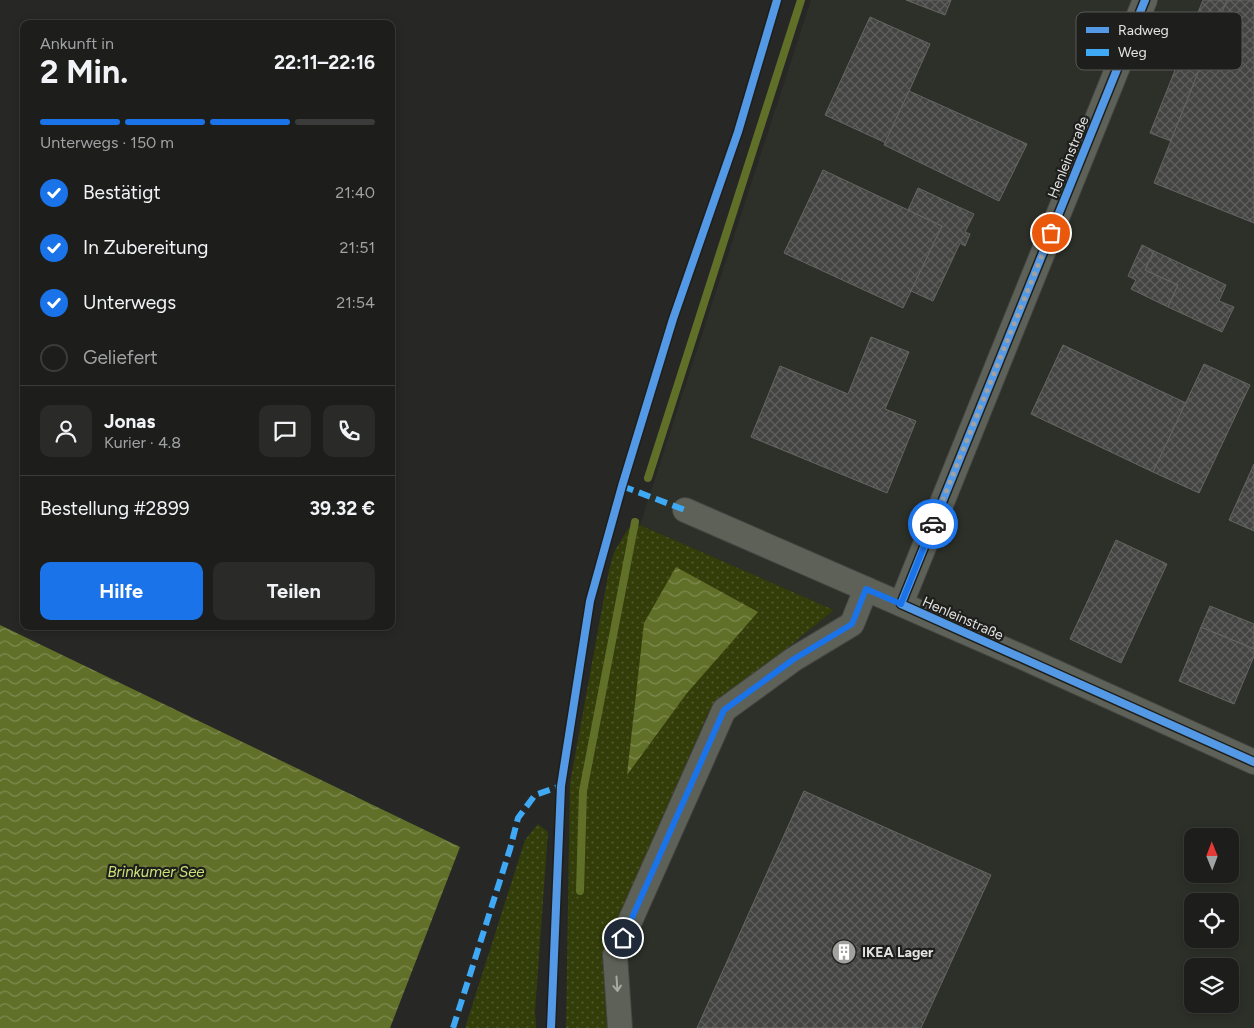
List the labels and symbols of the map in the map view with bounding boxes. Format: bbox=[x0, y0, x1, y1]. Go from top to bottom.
legend bbox=[1076, 12, 1242, 70]
text: Radweg bbox=[1118, 22, 1169, 39]
text: Weg bbox=[1118, 44, 1147, 61]
street label: Henleinstraße bbox=[1044, 113, 1093, 201]
pin bbox=[1030, 212, 1072, 254]
courier bbox=[908, 499, 958, 549]
street label: Henleinstraße bbox=[920, 593, 1006, 644]
north arrow bbox=[1184, 828, 1239, 882]
water label: Brinkumer See bbox=[107, 863, 205, 881]
pin bbox=[602, 917, 644, 959]
building icon: IKEA Lager bbox=[831, 939, 857, 965]
place label: IKEA Lager bbox=[862, 944, 934, 961]
one-way arrow bbox=[612, 976, 622, 992]

